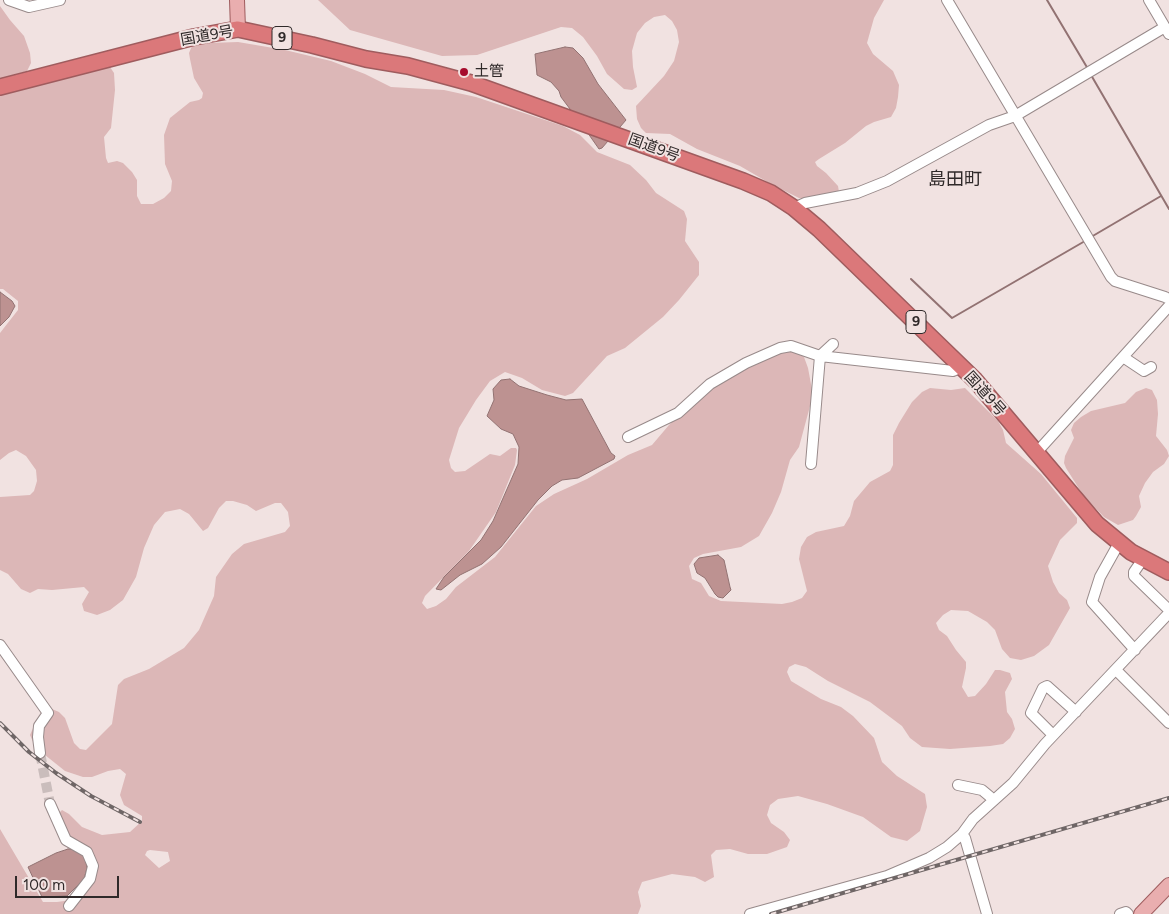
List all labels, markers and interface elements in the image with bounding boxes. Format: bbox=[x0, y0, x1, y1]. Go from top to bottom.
street label: 国道9号 bbox=[179, 22, 235, 50]
road number: 9 bbox=[272, 26, 292, 49]
place label: 土管 bbox=[474, 63, 504, 81]
marker: 土管 bbox=[458, 66, 470, 78]
street label: 国道9号 bbox=[626, 130, 682, 166]
district label: 島田町 bbox=[928, 169, 982, 191]
road number: 9 bbox=[906, 311, 926, 334]
street label: 国道9号 bbox=[960, 368, 1010, 420]
scale bar bbox=[18, 866, 121, 898]
text: 100 m bbox=[23, 876, 65, 894]

